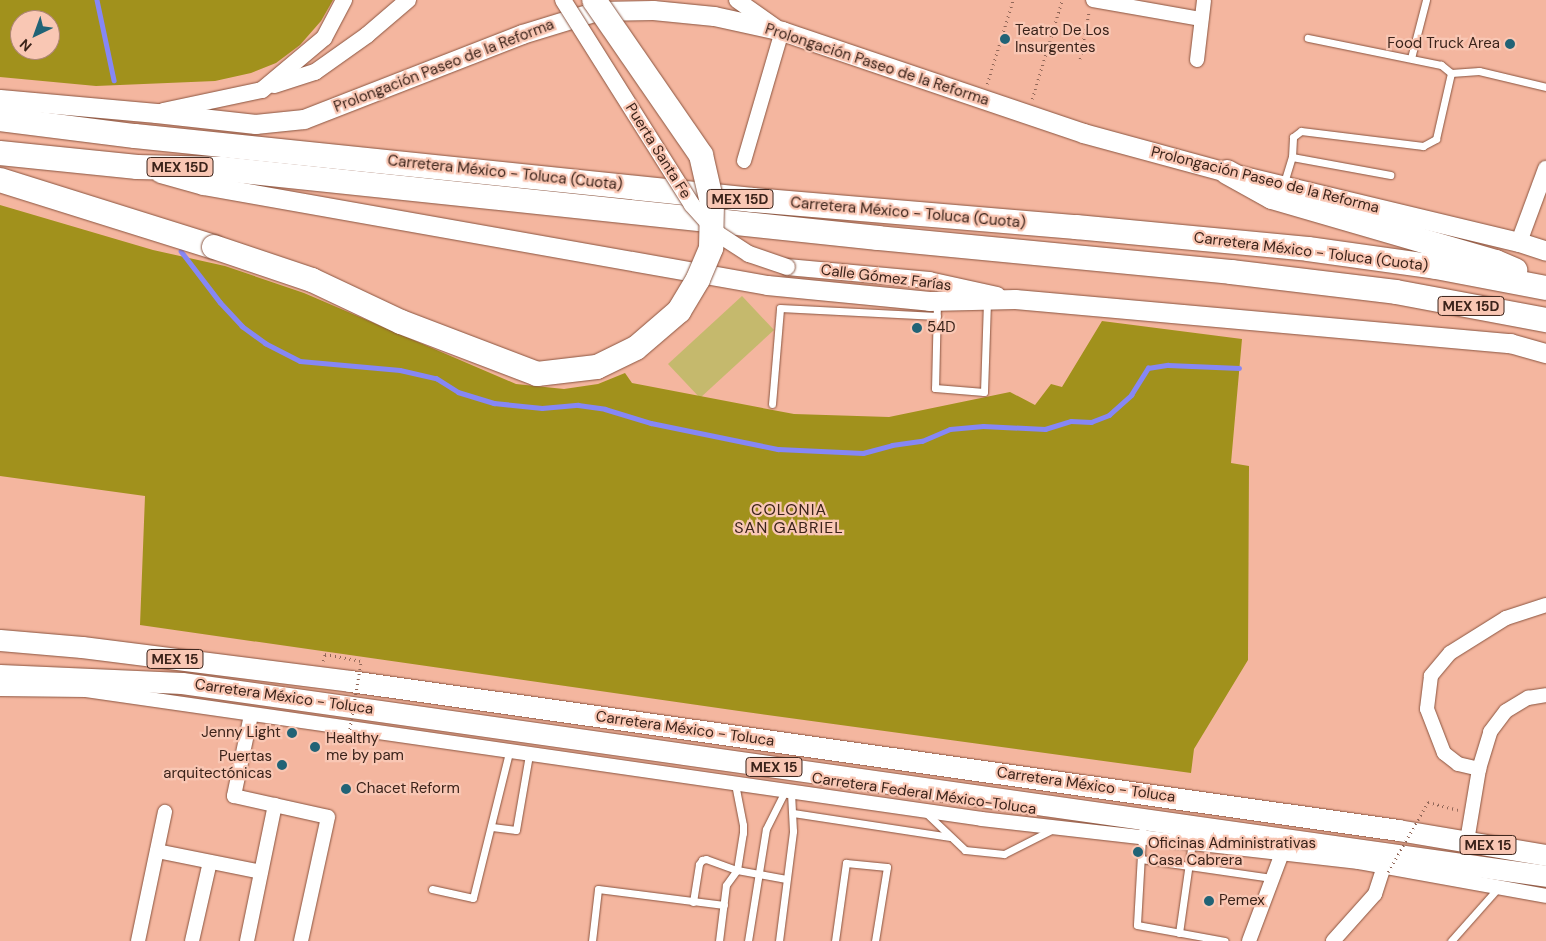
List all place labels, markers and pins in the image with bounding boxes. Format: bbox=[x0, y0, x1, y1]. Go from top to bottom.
place label: Teatro De Los Insurgentes bbox=[1015, 21, 1109, 56]
marker: Teatro De Los Insurgentes bbox=[999, 33, 1011, 45]
place label: Food Truck Area bbox=[1387, 35, 1500, 53]
marker: Food Truck Area bbox=[1504, 38, 1516, 50]
place label: 54D bbox=[927, 319, 956, 337]
marker: 54D bbox=[911, 322, 923, 334]
place label: Jenny Light bbox=[201, 724, 281, 742]
marker: Jenny Light bbox=[285, 726, 299, 740]
place label: Healthy me by pam bbox=[326, 729, 404, 764]
marker: Healthy me by pam bbox=[308, 740, 322, 754]
place label: Puertas arquitectónicas bbox=[163, 747, 272, 782]
marker: Puertas arquitectónicas bbox=[276, 759, 288, 771]
place label: Chacet Reform bbox=[356, 780, 460, 798]
marker: Chacet Reform bbox=[340, 783, 352, 795]
place label: Oficinas Administrativas Casa Cabrera bbox=[1148, 834, 1316, 869]
marker: Oficinas Administrativas Casa Cabrera bbox=[1132, 846, 1144, 858]
place label: Pemex bbox=[1219, 892, 1265, 910]
marker: Pemex bbox=[1203, 895, 1215, 907]

